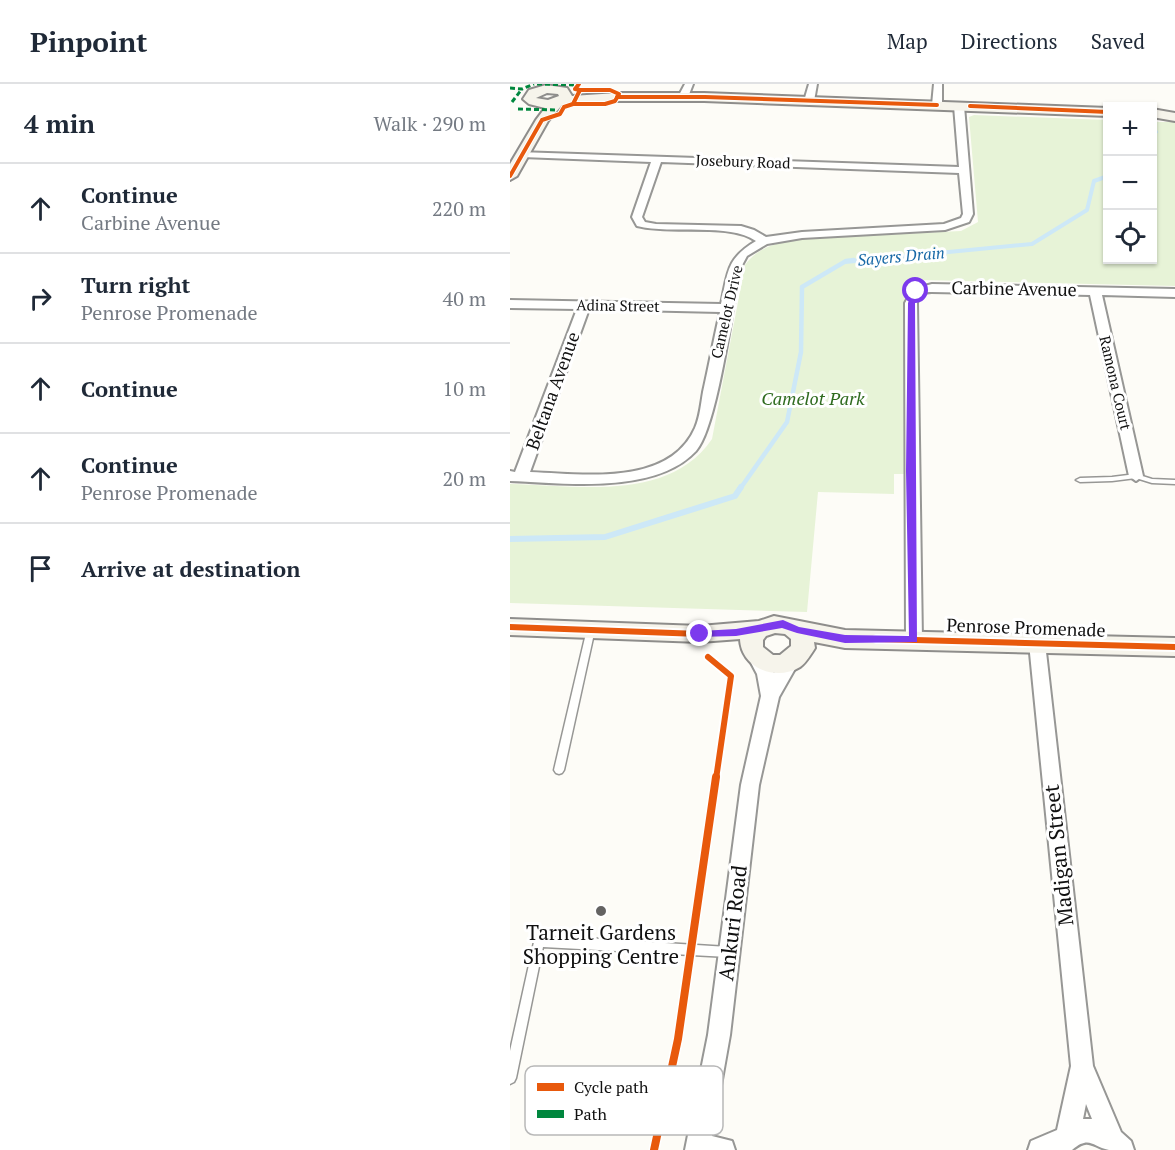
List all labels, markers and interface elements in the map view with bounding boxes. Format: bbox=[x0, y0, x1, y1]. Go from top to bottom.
text: Pinpoint bbox=[30, 23, 147, 60]
text: Map bbox=[887, 27, 928, 55]
text: Directions bbox=[961, 27, 1058, 55]
text: Saved bbox=[1091, 27, 1145, 55]
map controls bbox=[1103, 102, 1157, 264]
button: + bbox=[1103, 102, 1157, 156]
text: 4 min bbox=[24, 106, 95, 140]
text: Walk · 290 m bbox=[374, 110, 486, 137]
street label: Josebury Road bbox=[695, 149, 791, 173]
button: − bbox=[1103, 156, 1157, 210]
text: Continue bbox=[81, 180, 178, 209]
icon: ahead bbox=[24, 192, 57, 225]
text: 220 m bbox=[432, 195, 486, 222]
text: Carbine Avenue bbox=[81, 209, 220, 236]
button: locate bbox=[1103, 210, 1157, 264]
water label: Sayers Drain bbox=[856, 241, 946, 271]
street label: Camelot Drive bbox=[706, 263, 746, 360]
text: Turn right bbox=[81, 270, 190, 299]
street label: Carbine Avenue bbox=[951, 275, 1077, 301]
route start bbox=[902, 277, 928, 303]
icon: right bbox=[24, 282, 57, 315]
text: 40 m bbox=[443, 285, 486, 312]
street label: Adina Street bbox=[576, 294, 660, 316]
text: Penrose Promenade bbox=[81, 299, 258, 326]
street label: Beltana Avenue bbox=[520, 328, 585, 453]
street label: Ramona Court bbox=[1095, 334, 1137, 432]
icon: ahead bbox=[24, 372, 57, 405]
text: Continue bbox=[81, 374, 178, 403]
text: 10 m bbox=[443, 375, 486, 402]
park label: Camelot Park bbox=[761, 386, 865, 410]
text: Continue bbox=[81, 450, 178, 479]
icon: ahead bbox=[24, 462, 57, 495]
text: 20 m bbox=[443, 465, 486, 492]
text: Penrose Promenade bbox=[81, 479, 258, 506]
icon: arrive bbox=[24, 552, 57, 585]
text: Arrive at destination bbox=[81, 554, 300, 583]
street label: Penrose Promenade bbox=[946, 612, 1106, 642]
route end bbox=[686, 620, 712, 646]
street label: Madigan Street bbox=[1037, 783, 1079, 927]
street label: Ankuri Road bbox=[711, 863, 753, 982]
marker: Tarneit Gardens Shopping Centre bbox=[594, 904, 608, 918]
place label: Tarneit Gardens Shopping Centre bbox=[523, 918, 679, 970]
legend bbox=[525, 1066, 723, 1135]
text: Cycle path bbox=[574, 1076, 649, 1098]
text: Path bbox=[574, 1103, 608, 1125]

